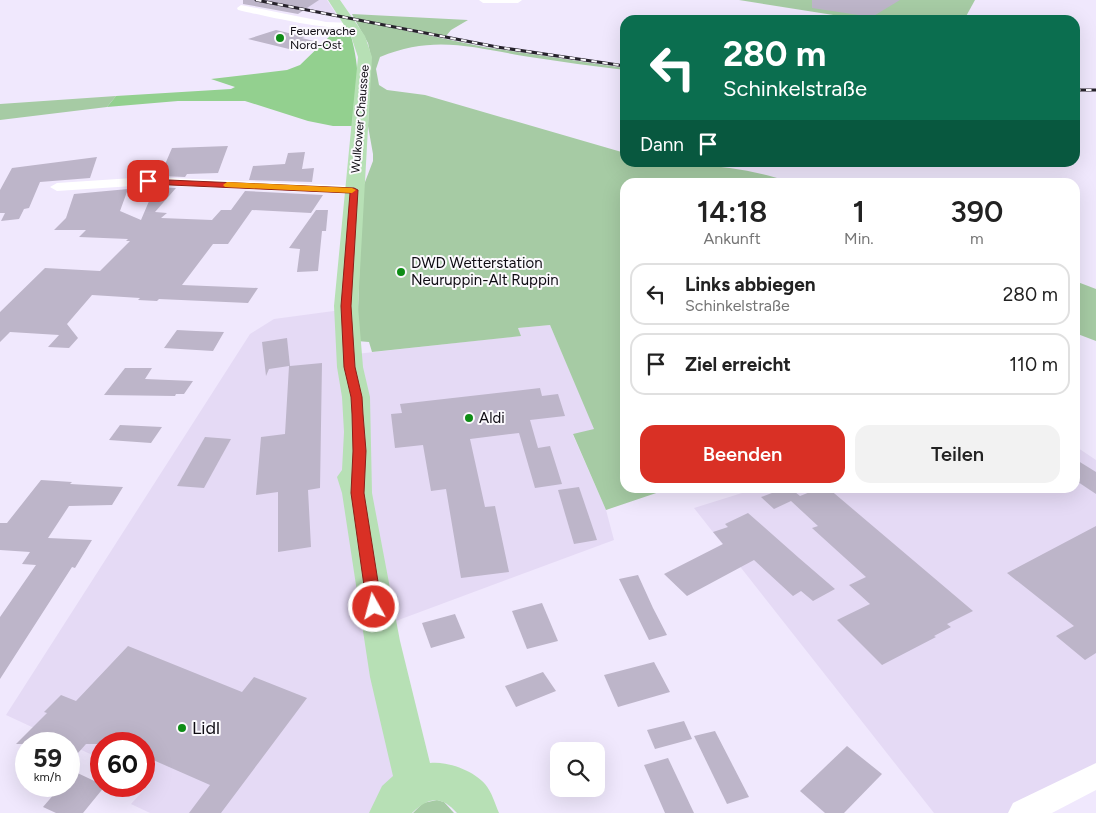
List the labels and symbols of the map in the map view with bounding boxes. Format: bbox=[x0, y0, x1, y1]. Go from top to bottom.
place label: Feuerwache Nord-Ost bbox=[290, 24, 356, 52]
marker: Feuerwache Nord-Ost bbox=[274, 32, 286, 44]
street label: Wulkower Chaussee bbox=[348, 64, 372, 174]
pin bbox=[127, 160, 169, 202]
place label: DWD Wetterstation Neuruppin-Alt Ruppin bbox=[411, 254, 559, 289]
marker: DWD Wetterstation Neuruppin-Alt Ruppin bbox=[395, 266, 407, 278]
place label: Aldi bbox=[479, 409, 505, 427]
marker: Aldi bbox=[463, 412, 475, 424]
position arrow bbox=[347, 580, 399, 632]
place label: Lidl bbox=[192, 717, 220, 739]
marker: Lidl bbox=[176, 722, 188, 734]
speed limit sign: 60 bbox=[90, 732, 155, 797]

